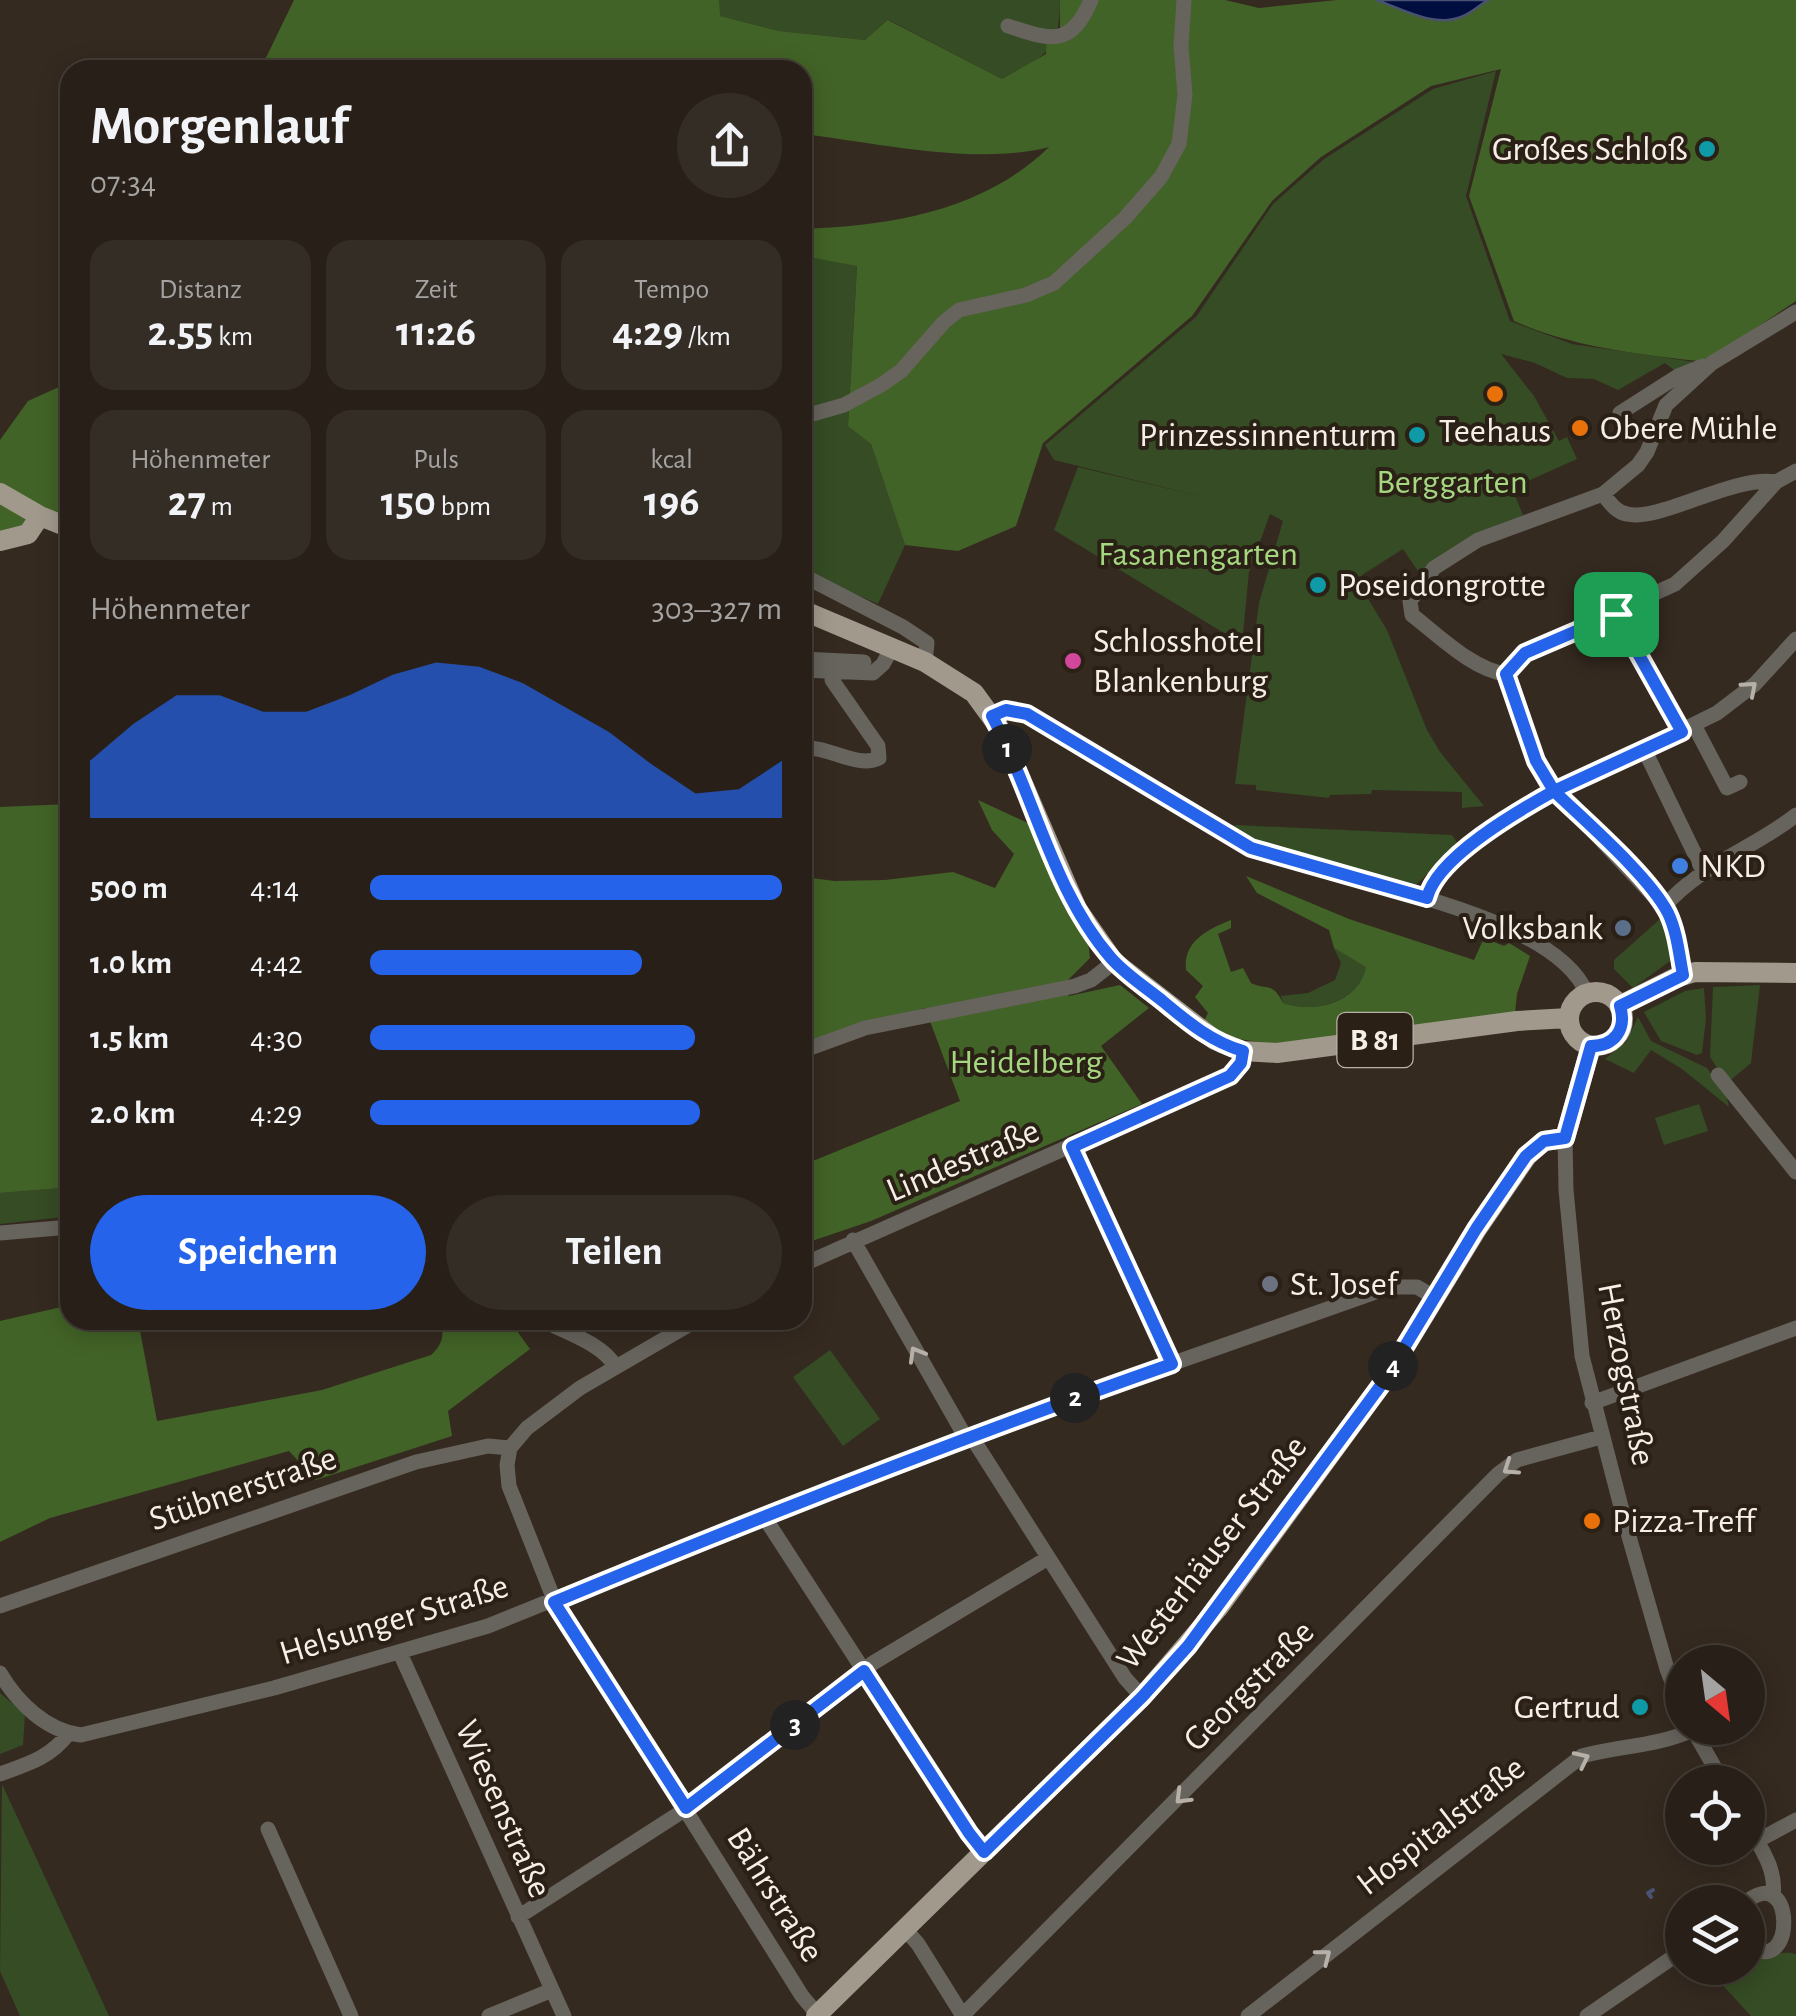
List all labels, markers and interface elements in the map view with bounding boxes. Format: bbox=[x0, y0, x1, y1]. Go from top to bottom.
button: share bbox=[677, 93, 782, 198]
text: Morgenlauf bbox=[90, 99, 348, 154]
place label: Großes Schloß bbox=[1492, 132, 1687, 167]
marker: Großes Schloß bbox=[1696, 138, 1718, 160]
text: 07:34 bbox=[90, 167, 156, 199]
text: Distanz bbox=[159, 276, 242, 304]
text: Zeit bbox=[415, 276, 457, 304]
text: Tempo bbox=[634, 276, 709, 304]
text: 2.55 bbox=[148, 311, 213, 353]
text: 11:26 bbox=[396, 311, 476, 353]
text: 4:29 bbox=[612, 311, 683, 353]
text: km bbox=[213, 323, 253, 351]
text: /km bbox=[683, 323, 731, 351]
marker: Teehaus bbox=[1484, 383, 1506, 405]
place label: Obere Mühle bbox=[1600, 411, 1777, 446]
place label: Teehaus bbox=[1439, 414, 1551, 449]
marker: Obere Mühle bbox=[1569, 417, 1591, 439]
place label: Prinzessinnenturm bbox=[1139, 418, 1397, 453]
marker: Prinzessinnenturm bbox=[1406, 424, 1428, 446]
text: Höhenmeter bbox=[130, 446, 270, 474]
text: Puls bbox=[413, 446, 459, 474]
text: kcal bbox=[650, 446, 693, 474]
park label: Berggarten bbox=[1376, 465, 1528, 500]
text: 27 bbox=[168, 481, 206, 523]
text: 150 bbox=[381, 481, 436, 523]
text: 196 bbox=[644, 481, 700, 523]
text: m bbox=[206, 493, 233, 521]
text: bpm bbox=[436, 493, 491, 521]
park label: Fasanengarten bbox=[1098, 537, 1298, 572]
place label: Poseidongrotte bbox=[1338, 568, 1546, 603]
pin bbox=[1574, 572, 1659, 657]
marker: Poseidongrotte bbox=[1307, 574, 1329, 596]
icon: arrive bbox=[1589, 587, 1644, 642]
text: Höhenmeter bbox=[90, 593, 250, 625]
text: 303–327 m bbox=[652, 593, 782, 625]
place label: Schlosshotel Blankenburg bbox=[1093, 624, 1268, 699]
marker: Schlosshotel Blankenburg bbox=[1062, 650, 1084, 672]
one-way arrow bbox=[1738, 681, 1757, 699]
pin: 1 bbox=[982, 724, 1032, 774]
text: 1 bbox=[1002, 735, 1012, 763]
place label: NKD bbox=[1700, 849, 1766, 884]
marker: NKD bbox=[1669, 855, 1691, 877]
text: 500 m bbox=[90, 872, 168, 904]
text: 4:14 bbox=[250, 872, 299, 904]
place label: Volksbank bbox=[1462, 911, 1603, 946]
marker: Volksbank bbox=[1612, 917, 1634, 939]
text: 1.0 km bbox=[90, 947, 172, 979]
text: 4:42 bbox=[250, 947, 303, 979]
road number: B 81 bbox=[1338, 1013, 1412, 1067]
text: 1.5 km bbox=[90, 1022, 169, 1054]
text: 4:30 bbox=[250, 1022, 303, 1054]
park label: Heidelberg bbox=[949, 1045, 1103, 1080]
text: 2.0 km bbox=[90, 1097, 176, 1129]
text: 4:29 bbox=[250, 1097, 302, 1129]
street label: Lindestraße bbox=[882, 1113, 1044, 1209]
button: Speichern bbox=[90, 1195, 426, 1310]
button: Teilen bbox=[446, 1195, 782, 1310]
place label: St. Josef bbox=[1290, 1267, 1400, 1302]
marker: St. Josef bbox=[1259, 1273, 1281, 1295]
street label: Herzogstraße bbox=[1591, 1280, 1661, 1468]
pin: 4 bbox=[1368, 1341, 1418, 1391]
one-way arrow bbox=[909, 1347, 928, 1365]
text: 4 bbox=[1386, 1352, 1400, 1380]
pin: 2 bbox=[1050, 1373, 1100, 1423]
text: 2 bbox=[1068, 1384, 1082, 1412]
street label: Westerhäuser Straße bbox=[1110, 1430, 1314, 1676]
street label: Stübnerstraße bbox=[145, 1441, 341, 1537]
one-way arrow bbox=[1502, 1455, 1520, 1474]
place label: Pizza-Treff bbox=[1612, 1504, 1758, 1539]
marker: Pizza-Treff bbox=[1581, 1510, 1603, 1532]
street label: Helsunger Straße bbox=[275, 1569, 513, 1671]
street label: Georgstraße bbox=[1177, 1614, 1321, 1758]
north arrow bbox=[1665, 1645, 1765, 1745]
map controls bbox=[1665, 1645, 1765, 1985]
place label: Gertrud bbox=[1514, 1690, 1620, 1725]
marker: Gertrud bbox=[1629, 1696, 1651, 1718]
pin: 3 bbox=[770, 1700, 820, 1750]
text: 3 bbox=[789, 1711, 801, 1739]
street label: Wiesenstraße bbox=[448, 1715, 558, 1903]
street label: Hospitalstraße bbox=[1350, 1750, 1532, 1902]
one-way arrow bbox=[1572, 1752, 1590, 1772]
button: locate bbox=[1665, 1765, 1765, 1865]
one-way arrow bbox=[1175, 1785, 1193, 1803]
street label: Bährstraße bbox=[720, 1822, 830, 1968]
button: layers bbox=[1665, 1885, 1765, 1985]
one-way arrow bbox=[1313, 1950, 1331, 1968]

